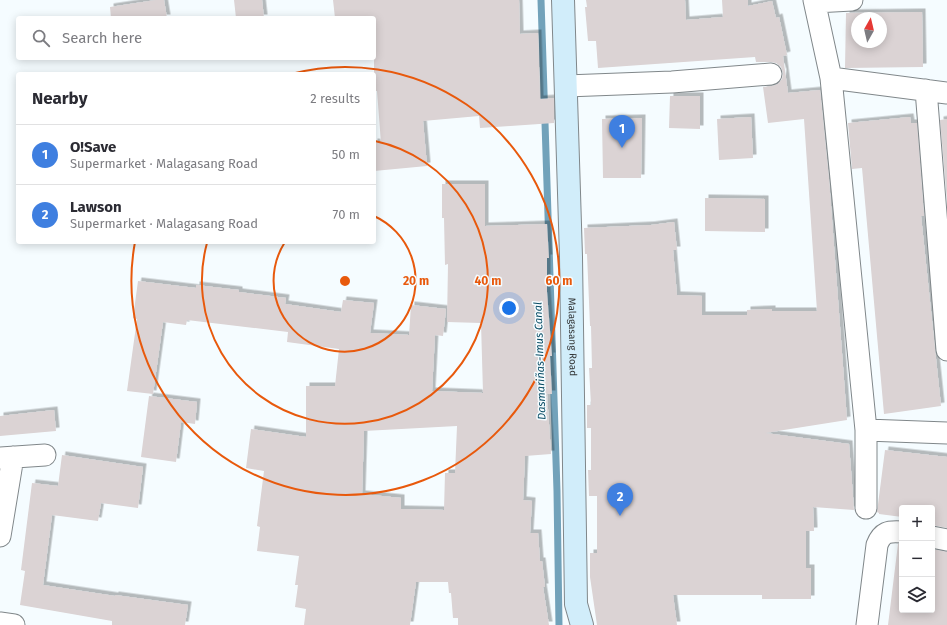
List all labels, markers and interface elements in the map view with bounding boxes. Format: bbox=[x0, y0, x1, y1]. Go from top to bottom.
north arrow bbox=[851, 12, 887, 48]
search box bbox=[16, 16, 376, 60]
icon: search bbox=[30, 27, 52, 49]
text: Search here bbox=[62, 29, 142, 47]
text: Nearby bbox=[32, 88, 87, 109]
text: 2 results bbox=[310, 91, 360, 106]
pin: 1 bbox=[609, 115, 635, 148]
text: O!Save bbox=[70, 138, 116, 156]
text: 1 bbox=[42, 147, 48, 162]
text: 50 m bbox=[332, 147, 360, 162]
text: Supermarket · Malagasang Road bbox=[70, 156, 258, 171]
text: Lawson bbox=[70, 198, 122, 216]
text: 2 bbox=[42, 207, 48, 222]
text: 70 m bbox=[333, 207, 360, 222]
text: Supermarket · Malagasang Road bbox=[70, 216, 258, 231]
centre of rings bbox=[338, 274, 352, 288]
text: 20 m bbox=[403, 274, 429, 288]
text: 40 m bbox=[475, 274, 501, 288]
text: 60 m bbox=[546, 274, 572, 288]
street label: Malagasang Road bbox=[566, 297, 579, 376]
your location bbox=[499, 298, 519, 318]
water label: Dasmariñas-Imus Canal bbox=[531, 302, 549, 420]
pin: 2 bbox=[607, 483, 633, 516]
map controls bbox=[899, 505, 935, 613]
button: + bbox=[899, 505, 935, 541]
button: − bbox=[899, 541, 935, 577]
button: layers bbox=[899, 577, 935, 613]

